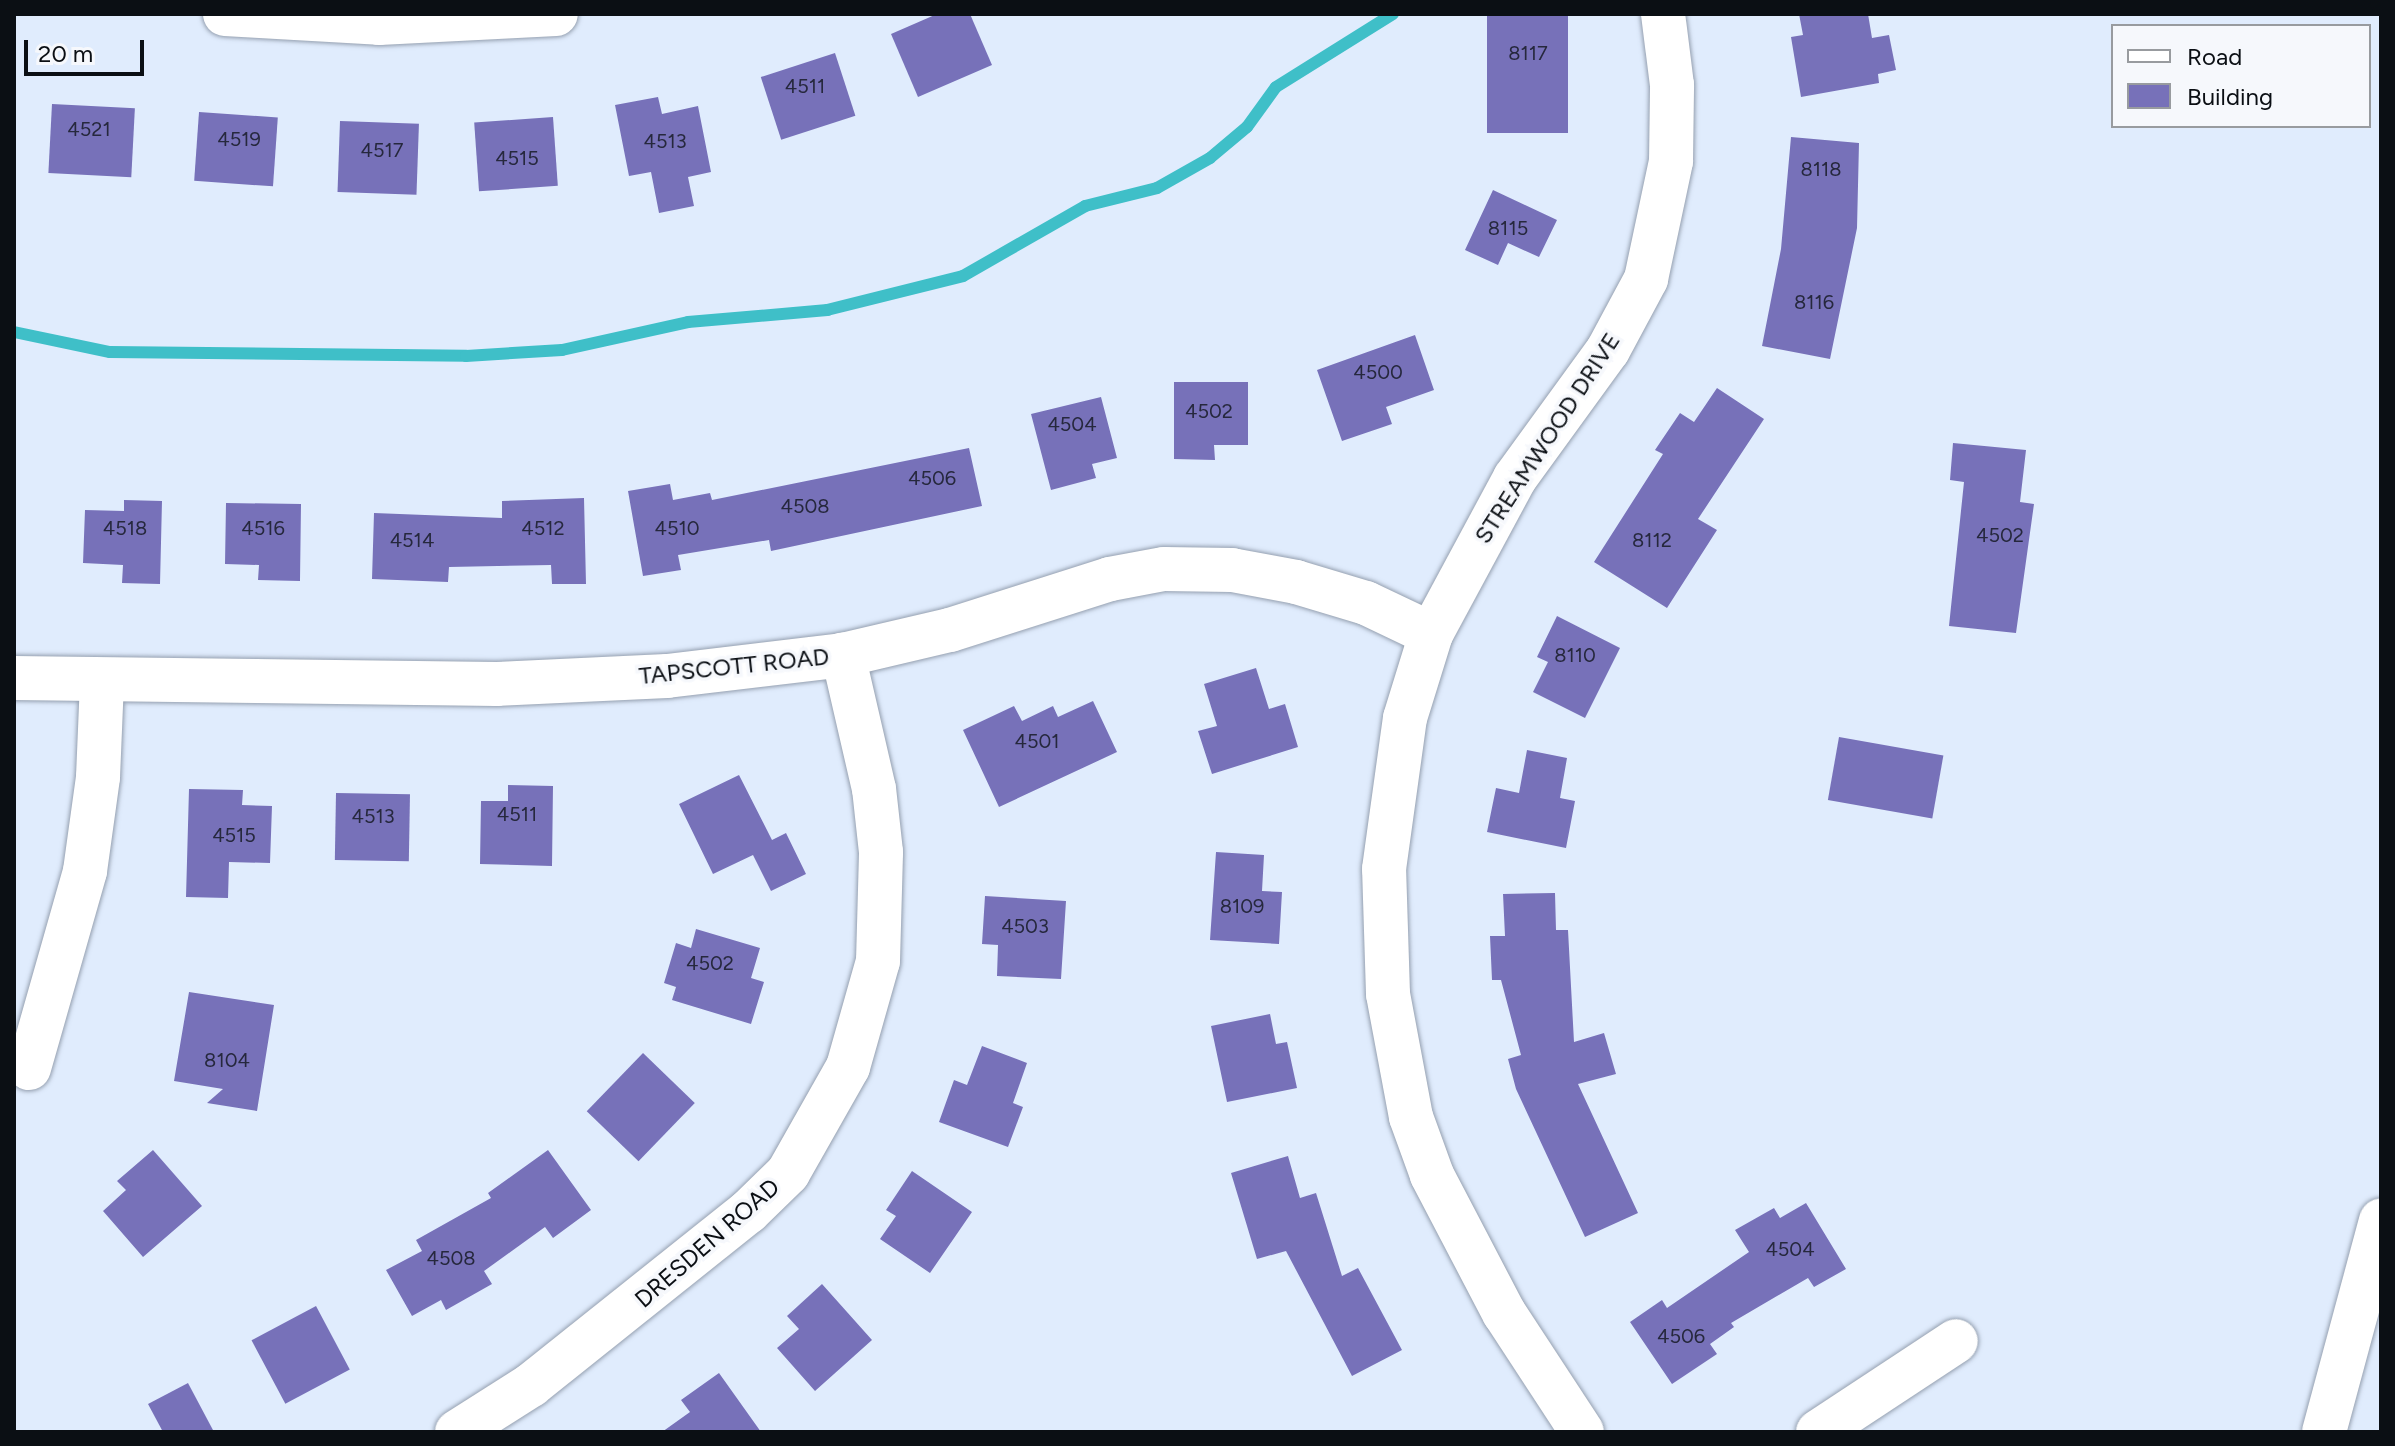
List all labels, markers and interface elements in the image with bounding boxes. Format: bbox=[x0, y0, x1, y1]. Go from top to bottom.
scale bar bbox=[28, 24, 148, 74]
legend bbox=[2111, 24, 2371, 128]
text: 20 m bbox=[38, 39, 93, 68]
house number: 8117 bbox=[1508, 41, 1548, 65]
text: Road bbox=[2187, 42, 2242, 71]
house number: 4511 bbox=[785, 74, 825, 98]
text: Building bbox=[2187, 82, 2273, 111]
house number: 4521 bbox=[67, 117, 111, 141]
house number: 4519 bbox=[217, 127, 261, 151]
house number: 4513 bbox=[643, 129, 687, 153]
house number: 4517 bbox=[361, 138, 403, 162]
house number: 4515 bbox=[495, 146, 539, 170]
house number: 8118 bbox=[1800, 157, 1842, 181]
house number: 8115 bbox=[1488, 216, 1528, 240]
house number: 8116 bbox=[1794, 290, 1834, 314]
street label: STREAMWOOD DRIVE bbox=[1468, 327, 1626, 549]
house number: 4500 bbox=[1353, 360, 1403, 384]
house number: 4502 bbox=[1185, 399, 1233, 423]
house number: 4504 bbox=[1047, 412, 1097, 436]
house number: 4506 bbox=[908, 466, 956, 490]
house number: 4508 bbox=[780, 494, 830, 518]
house number: 4518 bbox=[103, 516, 147, 540]
house number: 4516 bbox=[241, 516, 285, 540]
house number: 4512 bbox=[521, 516, 565, 540]
house number: 4510 bbox=[655, 516, 699, 540]
house number: 4502 bbox=[1976, 523, 2024, 547]
house number: 4514 bbox=[390, 528, 434, 552]
house number: 8112 bbox=[1632, 528, 1672, 552]
street label: TAPSCOTT ROAD bbox=[638, 642, 830, 690]
house number: 8110 bbox=[1554, 643, 1596, 667]
house number: 4501 bbox=[1015, 729, 1059, 753]
house number: 4511 bbox=[497, 802, 537, 826]
house number: 4513 bbox=[351, 804, 395, 828]
house number: 4515 bbox=[212, 823, 256, 847]
house number: 8109 bbox=[1220, 894, 1264, 918]
house number: 4503 bbox=[1001, 914, 1049, 938]
house number: 4502 bbox=[686, 951, 734, 975]
house number: 8104 bbox=[204, 1048, 250, 1072]
street label: DRESDEN ROAD bbox=[629, 1172, 785, 1314]
house number: 4504 bbox=[1765, 1237, 1815, 1261]
house number: 4508 bbox=[426, 1246, 476, 1270]
house number: 4506 bbox=[1657, 1324, 1705, 1348]

